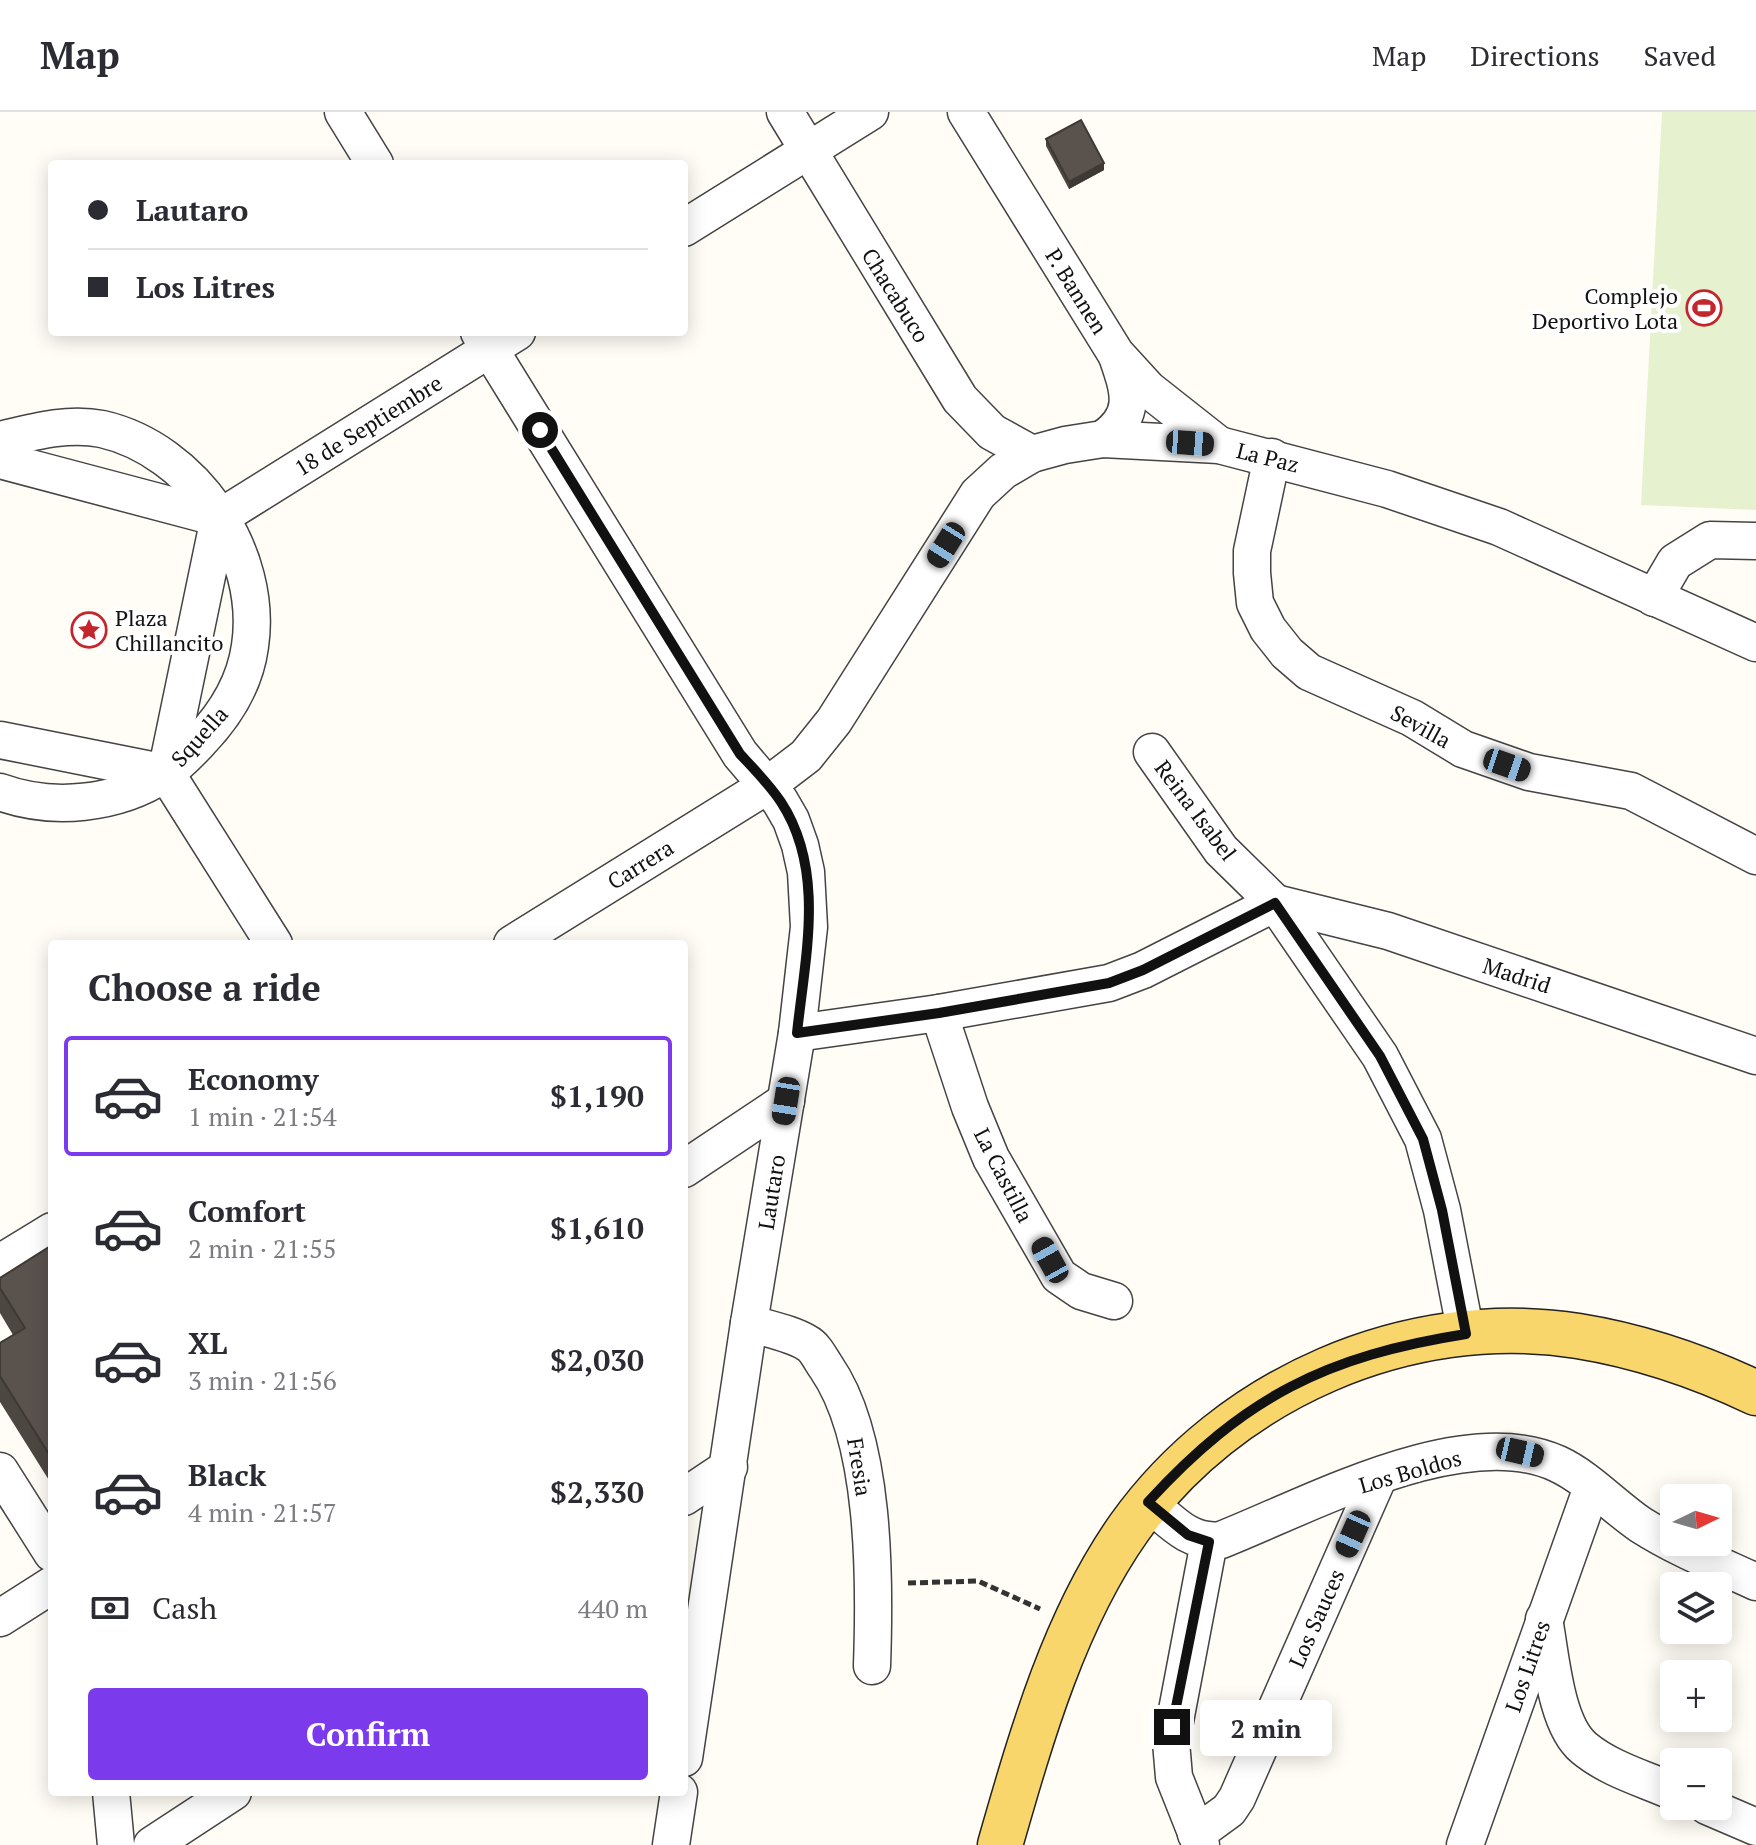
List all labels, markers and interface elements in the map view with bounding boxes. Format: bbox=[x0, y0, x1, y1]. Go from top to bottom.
text: Map bbox=[40, 30, 120, 80]
text: Map bbox=[1372, 37, 1426, 74]
text: Directions bbox=[1470, 37, 1600, 74]
text: Saved bbox=[1644, 37, 1716, 74]
text: Lautaro bbox=[136, 190, 248, 230]
street label: Chacabuco bbox=[856, 242, 936, 348]
street label: P. Bannen bbox=[1039, 243, 1115, 339]
text: Los Litres bbox=[136, 267, 275, 307]
place label: Complejo Deportivo Lota bbox=[1532, 281, 1678, 335]
sports icon: Complejo Deportivo Lota bbox=[1685, 289, 1723, 327]
street label: 18 de Septiembre bbox=[289, 368, 447, 482]
route start bbox=[522, 412, 558, 448]
car bbox=[1165, 429, 1215, 457]
street label: La Paz bbox=[1234, 435, 1302, 479]
car bbox=[923, 518, 969, 572]
place label: Plaza Chillancito bbox=[115, 603, 223, 657]
place icon: Plaza Chillancito bbox=[70, 611, 108, 649]
street label: Sevilla bbox=[1386, 698, 1456, 754]
street label: Squella bbox=[164, 700, 234, 772]
car bbox=[1480, 746, 1534, 784]
street label: Reina Isabel bbox=[1149, 754, 1243, 866]
street label: Carrera bbox=[601, 832, 679, 896]
street label: Madrid bbox=[1479, 950, 1555, 1000]
text: Choose a ride bbox=[88, 964, 321, 1011]
text: Economy bbox=[188, 1059, 319, 1099]
icon: car bbox=[92, 1060, 164, 1132]
car bbox=[770, 1075, 802, 1127]
text: $1,190 bbox=[550, 1076, 644, 1116]
text: 1 min · 21:54 bbox=[188, 1099, 337, 1133]
street label: La Castilla bbox=[968, 1123, 1040, 1227]
street label: Lautaro bbox=[751, 1152, 791, 1232]
text: Comfort bbox=[188, 1191, 306, 1231]
icon: car bbox=[92, 1192, 164, 1264]
text: $1,610 bbox=[550, 1208, 644, 1248]
text: 2 min · 21:55 bbox=[188, 1231, 337, 1265]
car bbox=[1028, 1233, 1072, 1287]
text: XL bbox=[188, 1323, 227, 1363]
icon: car bbox=[92, 1324, 164, 1396]
text: $2,030 bbox=[550, 1340, 644, 1380]
text: 3 min · 21:56 bbox=[188, 1363, 337, 1397]
car bbox=[1494, 1435, 1546, 1469]
street label: Fresia bbox=[841, 1436, 879, 1498]
street label: Los Boldos bbox=[1355, 1443, 1465, 1499]
text: Black bbox=[188, 1455, 266, 1495]
icon: car bbox=[92, 1456, 164, 1528]
text: $2,330 bbox=[550, 1472, 644, 1512]
north arrow bbox=[1660, 1484, 1732, 1556]
map controls bbox=[1660, 1484, 1732, 1820]
text: 4 min · 21:57 bbox=[188, 1495, 337, 1529]
car bbox=[1332, 1507, 1374, 1561]
street label: Los Sauces bbox=[1281, 1564, 1351, 1672]
button: layers bbox=[1660, 1572, 1732, 1644]
icon: cash bbox=[88, 1586, 132, 1630]
text: Cash bbox=[152, 1588, 217, 1628]
text: 440 m bbox=[578, 1591, 648, 1625]
street label: Los Litres bbox=[1498, 1616, 1556, 1716]
button: + bbox=[1660, 1660, 1732, 1732]
button: Confirm bbox=[88, 1688, 648, 1780]
callout: 2 min bbox=[1200, 1699, 1332, 1755]
route end bbox=[1154, 1709, 1190, 1745]
text: 2 min bbox=[1230, 1711, 1302, 1745]
button: − bbox=[1660, 1748, 1732, 1820]

